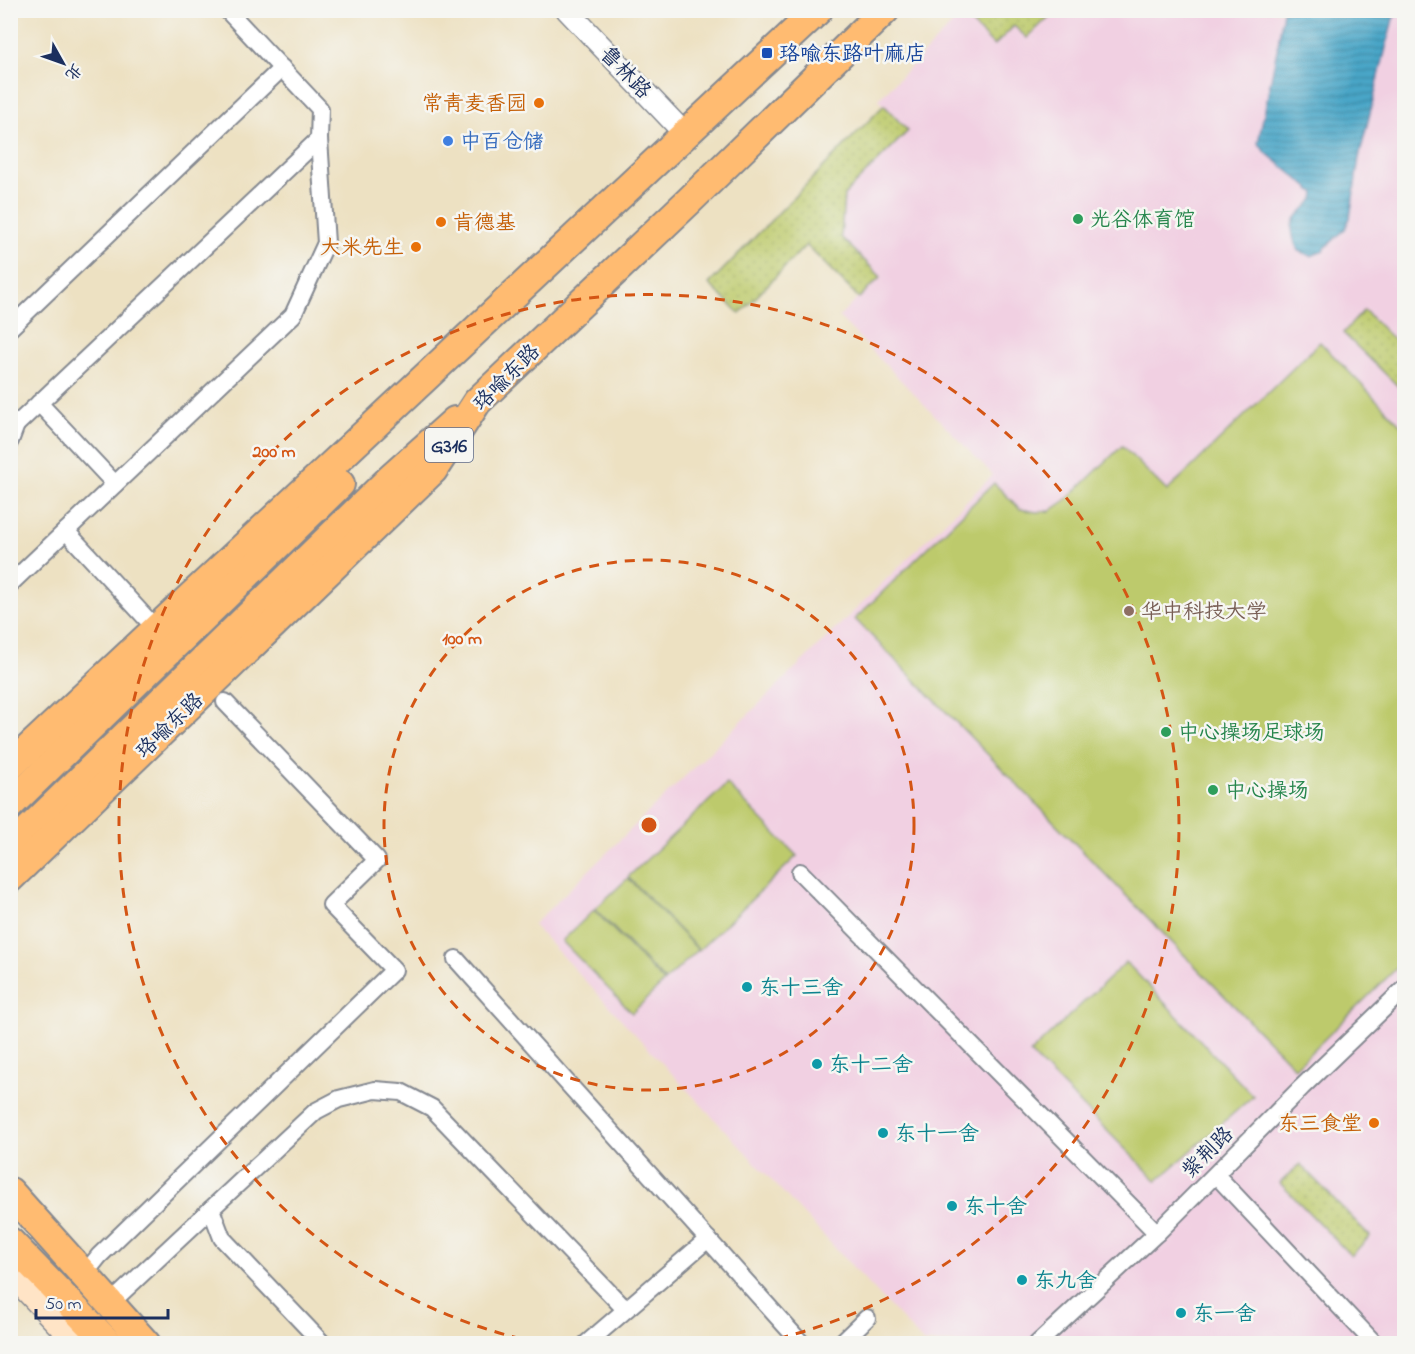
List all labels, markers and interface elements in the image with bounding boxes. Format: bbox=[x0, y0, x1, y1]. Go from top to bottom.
north arrow bbox=[33, 33, 93, 93]
street label: 鲁林路 bbox=[592, 40, 657, 106]
place label: 珞喻东路叶麻店 bbox=[779, 40, 926, 70]
marker: 珞喻东路叶麻店 bbox=[760, 46, 774, 60]
text: 北 bbox=[59, 58, 87, 85]
place label: 常青麦香园 bbox=[422, 90, 527, 120]
marker: 常青麦香园 bbox=[532, 96, 546, 110]
place label: 中百仓储 bbox=[460, 128, 544, 158]
marker: 中百仓储 bbox=[441, 134, 455, 148]
place label: 光谷体育馆 bbox=[1090, 206, 1195, 236]
place label: 肯德基 bbox=[453, 209, 516, 239]
marker: 光谷体育馆 bbox=[1071, 212, 1085, 226]
marker: 肯德基 bbox=[434, 215, 448, 229]
place label: 大米先生 bbox=[320, 234, 404, 264]
marker: 大米先生 bbox=[409, 240, 423, 254]
street label: 珞喻东路 bbox=[467, 338, 548, 419]
road number: G316 bbox=[425, 428, 473, 462]
text: 200 m bbox=[252, 440, 296, 466]
place label: 华中科技大学 bbox=[1141, 598, 1267, 628]
marker: 华中科技大学 bbox=[1122, 604, 1136, 618]
text: 100 m bbox=[442, 627, 482, 653]
street label: 珞喻东路 bbox=[130, 686, 211, 766]
place label: 中心操场足球场 bbox=[1178, 719, 1325, 749]
marker: 中心操场足球场 bbox=[1159, 725, 1173, 739]
place label: 中心操场 bbox=[1225, 777, 1309, 807]
marker: 中心操场 bbox=[1206, 783, 1220, 797]
centre of rings bbox=[639, 815, 659, 835]
place label: 东十三舍 bbox=[759, 974, 843, 1004]
marker: 东十三舍 bbox=[740, 980, 754, 994]
place label: 东十二舍 bbox=[829, 1051, 913, 1081]
marker: 东十二舍 bbox=[810, 1057, 824, 1071]
place label: 东三食堂 bbox=[1278, 1110, 1362, 1140]
marker: 东三食堂 bbox=[1367, 1116, 1381, 1130]
place label: 东十一舍 bbox=[895, 1120, 979, 1150]
street label: 紫荆路 bbox=[1176, 1121, 1241, 1186]
marker: 东十一舍 bbox=[876, 1126, 890, 1140]
place label: 东十舍 bbox=[964, 1193, 1027, 1223]
marker: 东十舍 bbox=[945, 1199, 959, 1213]
place label: 东九舍 bbox=[1034, 1267, 1097, 1297]
marker: 东九舍 bbox=[1015, 1273, 1029, 1287]
scale bar bbox=[36, 1282, 168, 1320]
text: 50 m bbox=[45, 1292, 82, 1318]
place label: 东一舍 bbox=[1193, 1300, 1256, 1330]
marker: 东一舍 bbox=[1174, 1306, 1188, 1320]

